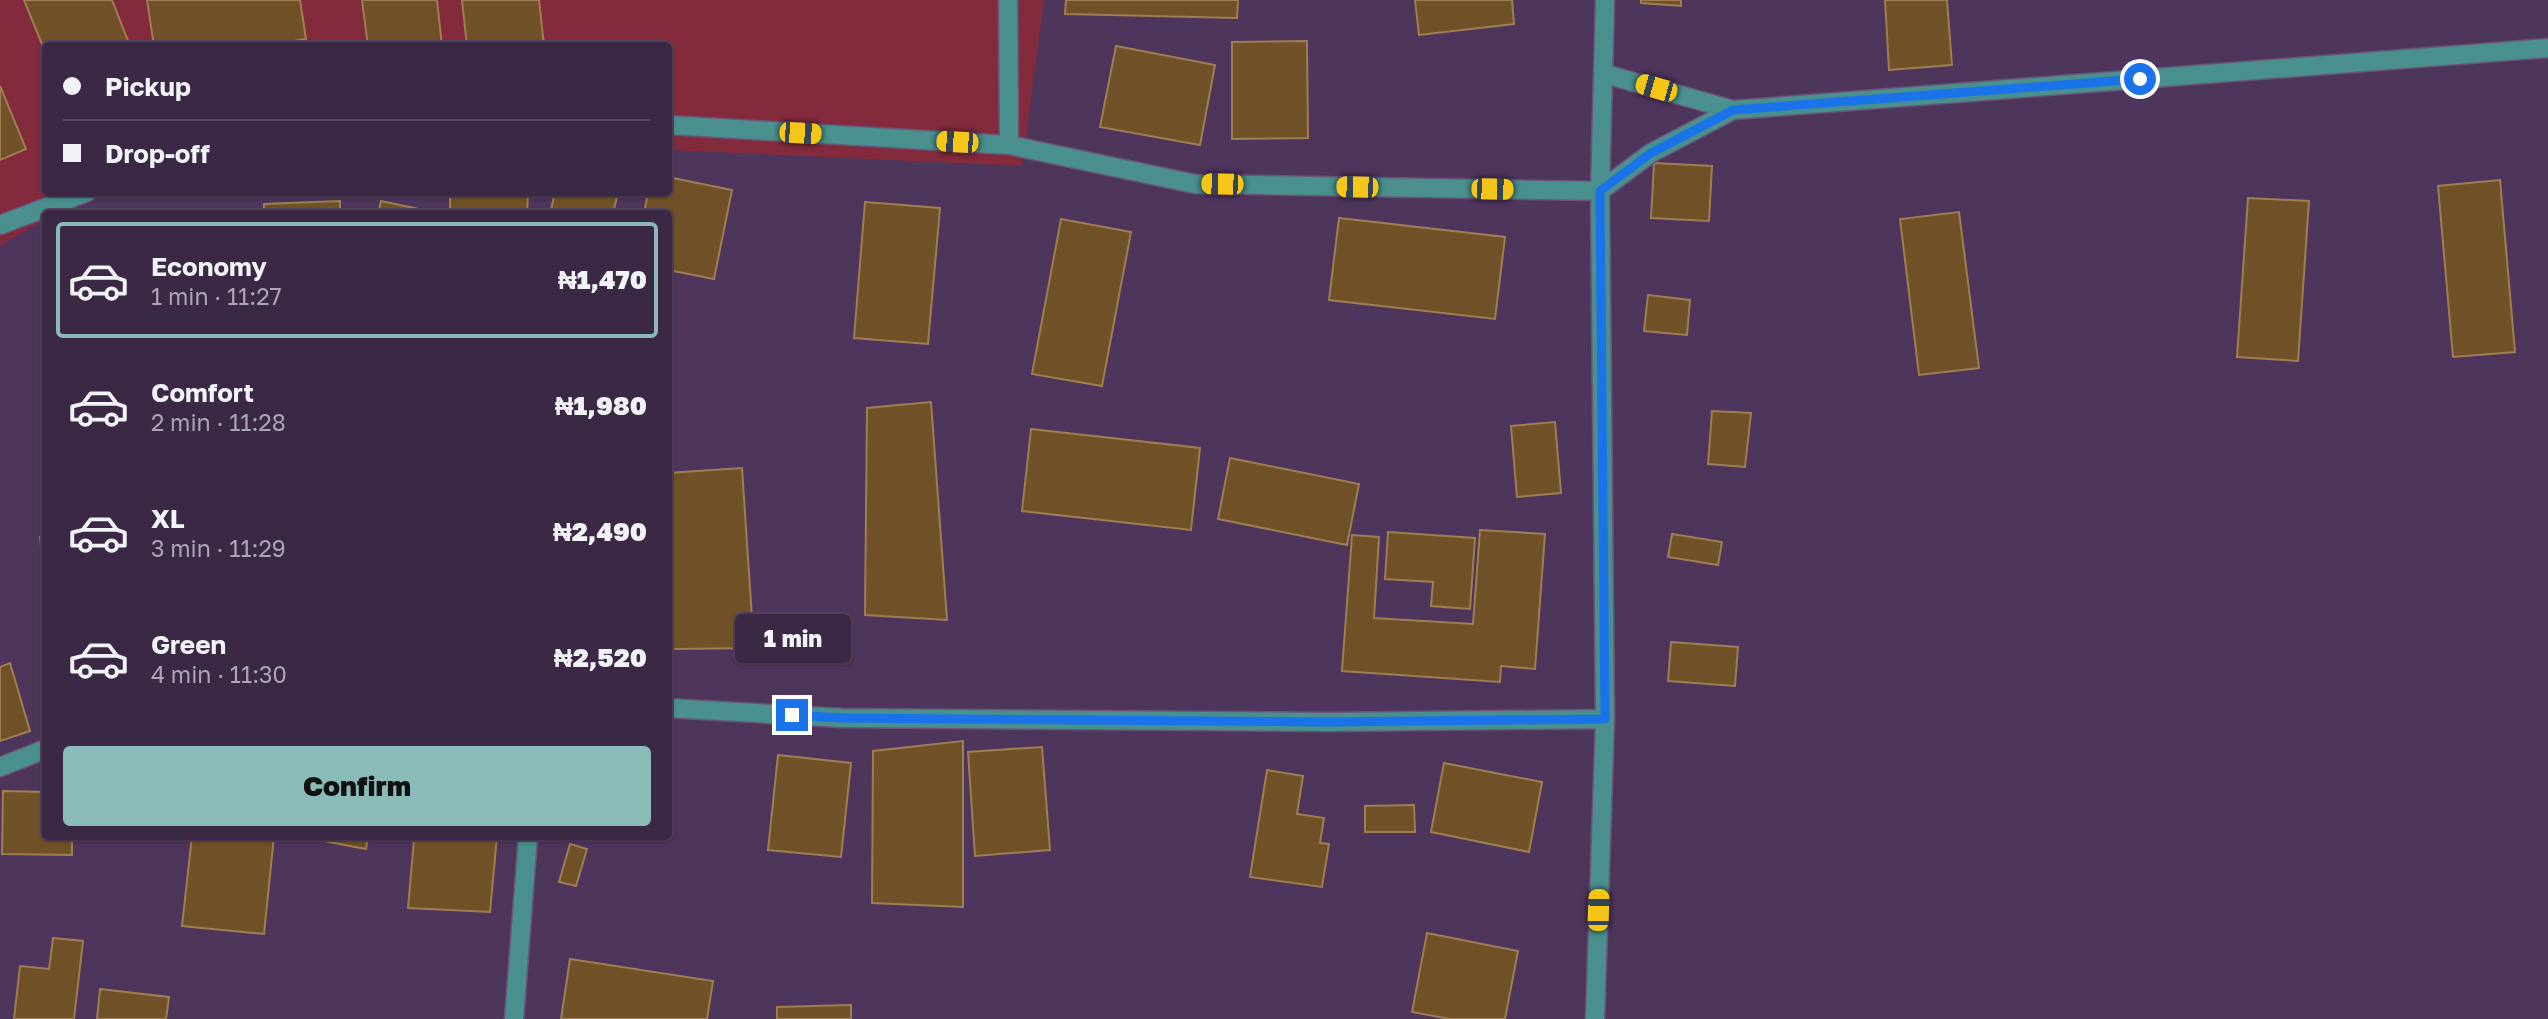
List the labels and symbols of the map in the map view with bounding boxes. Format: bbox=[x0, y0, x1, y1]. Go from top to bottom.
route start bbox=[2124, 63, 2156, 95]
car bbox=[1633, 72, 1680, 104]
car bbox=[779, 121, 822, 145]
car bbox=[936, 130, 979, 154]
car bbox=[1201, 173, 1244, 195]
car bbox=[1336, 176, 1379, 198]
car bbox=[1471, 178, 1514, 200]
callout: 1 min bbox=[734, 614, 850, 662]
route end bbox=[776, 699, 808, 731]
car bbox=[1587, 889, 1610, 931]

